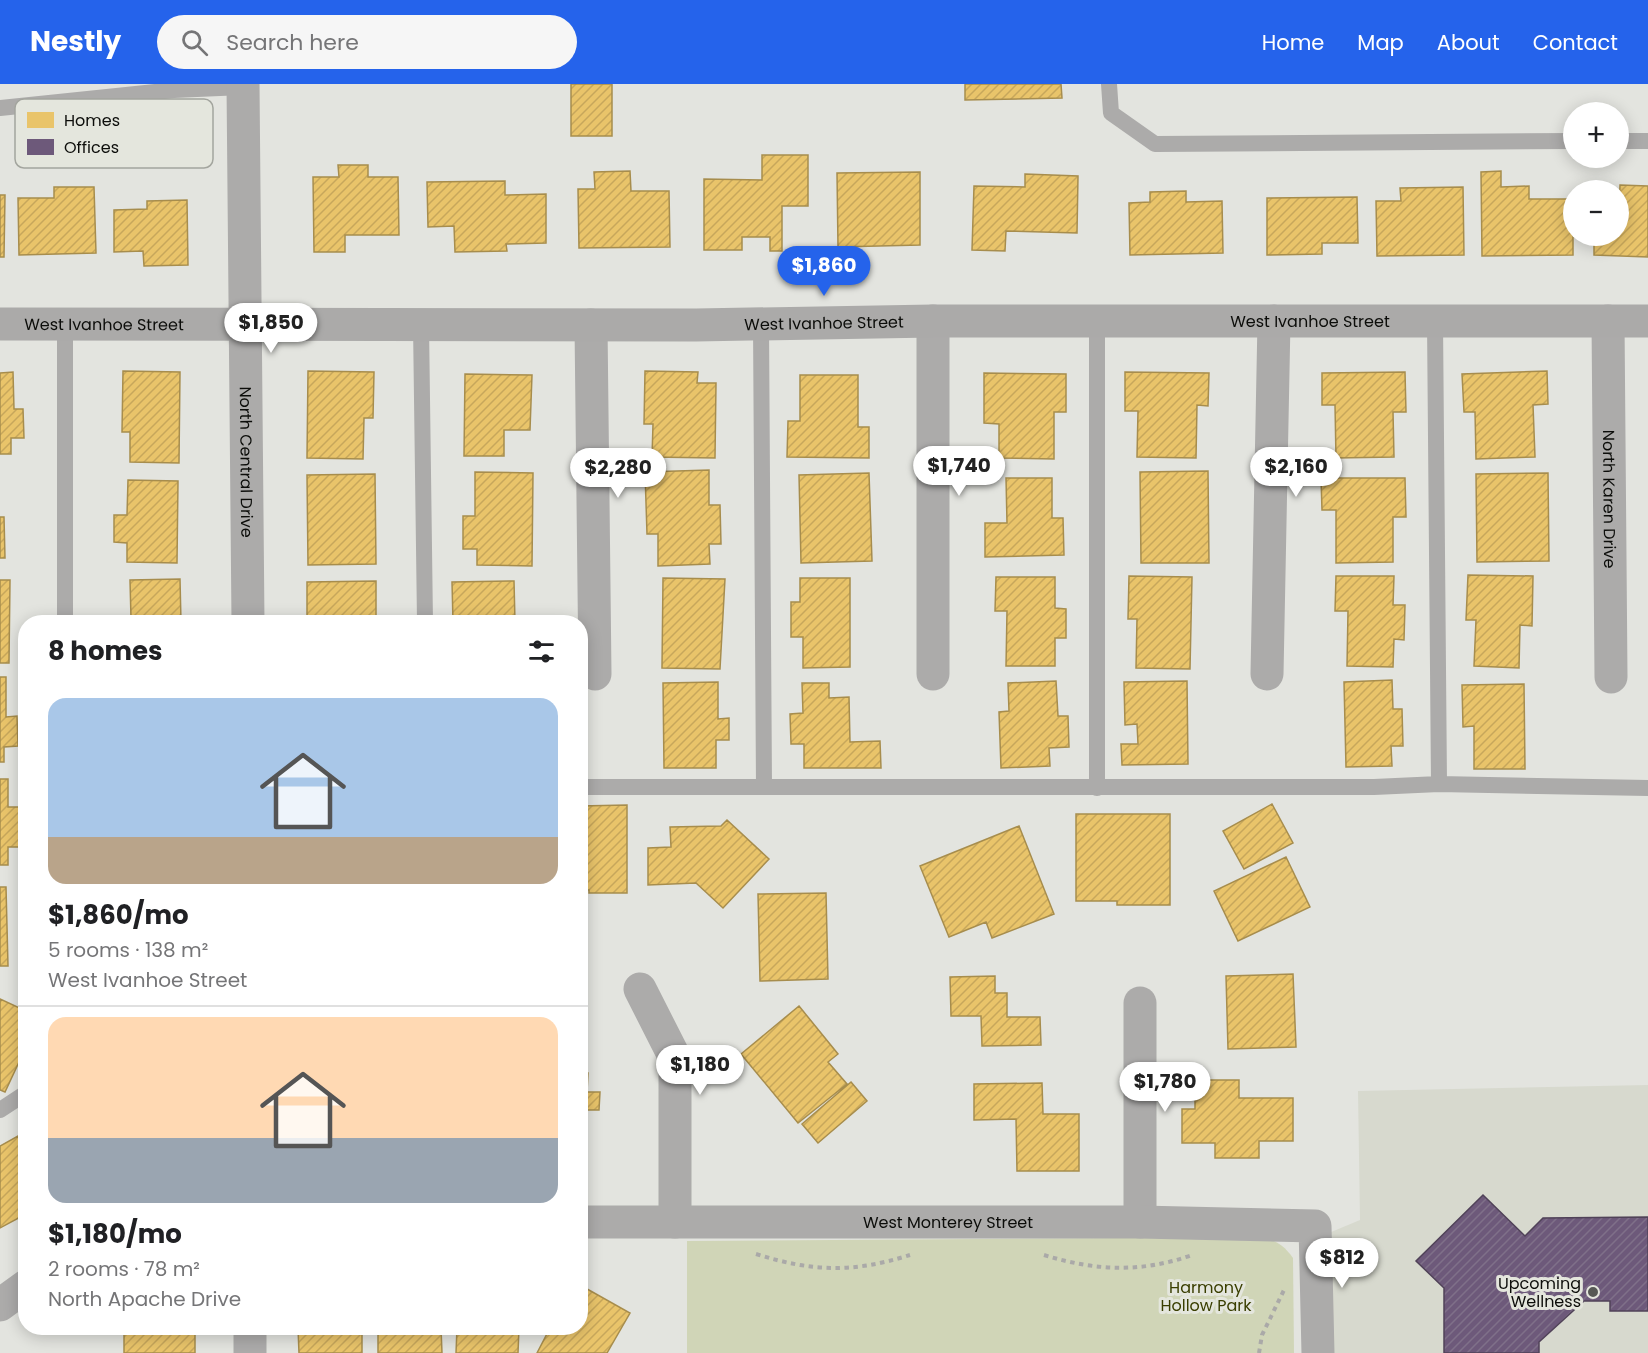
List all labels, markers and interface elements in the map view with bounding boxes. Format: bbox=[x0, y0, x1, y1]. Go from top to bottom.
search box bbox=[157, 15, 577, 69]
text: Nestly bbox=[30, 22, 121, 61]
icon: search bbox=[178, 26, 211, 59]
text: Search here bbox=[226, 27, 359, 58]
text: Home bbox=[1262, 28, 1324, 57]
text: Map bbox=[1357, 28, 1404, 57]
text: About bbox=[1437, 28, 1500, 57]
text: Contact bbox=[1533, 28, 1618, 57]
legend bbox=[15, 99, 213, 168]
map controls bbox=[1563, 102, 1629, 246]
button: + bbox=[1563, 102, 1629, 168]
text: Homes bbox=[64, 109, 120, 132]
text: Offices bbox=[64, 136, 119, 159]
button: − bbox=[1563, 180, 1629, 246]
pin: $1,860 bbox=[775, 246, 873, 297]
text: $1,860 bbox=[791, 251, 857, 279]
pin: $1,850 bbox=[222, 303, 320, 354]
text: $1,850 bbox=[238, 308, 304, 336]
street label: West Ivanhoe Street bbox=[744, 310, 904, 336]
street label: West Ivanhoe Street bbox=[1230, 310, 1390, 333]
street label: West Ivanhoe Street bbox=[24, 313, 184, 336]
street label: North Central Drive bbox=[234, 386, 259, 538]
street label: North Karen Drive bbox=[1597, 430, 1622, 569]
pin: $1,740 bbox=[910, 446, 1008, 497]
pin: $2,160 bbox=[1247, 447, 1345, 498]
pin: $2,280 bbox=[569, 448, 667, 499]
text: $1,740 bbox=[927, 451, 991, 479]
text: $2,160 bbox=[1264, 452, 1328, 480]
text: $2,280 bbox=[584, 453, 652, 481]
text: 8 homes bbox=[48, 633, 163, 669]
icon: filters bbox=[525, 635, 558, 668]
icon: home bbox=[249, 737, 357, 845]
text: $1,860/mo bbox=[48, 897, 189, 933]
text: 5 rooms · 138 m² bbox=[48, 936, 208, 964]
text: West Ivanhoe Street bbox=[48, 966, 247, 994]
pin: $1,180 bbox=[651, 1045, 749, 1096]
text: $1,180 bbox=[670, 1050, 730, 1078]
icon: home bbox=[249, 1056, 357, 1164]
pin: $1,780 bbox=[1116, 1062, 1214, 1113]
text: $1,780 bbox=[1133, 1067, 1197, 1095]
street label: West Monterey Street bbox=[863, 1211, 1033, 1234]
text: $1,180/mo bbox=[48, 1216, 182, 1252]
pin: $812 bbox=[1306, 1238, 1378, 1289]
text: $812 bbox=[1319, 1243, 1365, 1271]
text: 2 rooms · 78 m² bbox=[48, 1255, 200, 1283]
place label: Upcoming Wellness bbox=[1498, 1272, 1581, 1313]
park label: Harmony Hollow Park bbox=[1160, 1276, 1252, 1317]
text: North Apache Drive bbox=[48, 1285, 241, 1313]
marker: Upcoming Wellness bbox=[1586, 1285, 1600, 1299]

